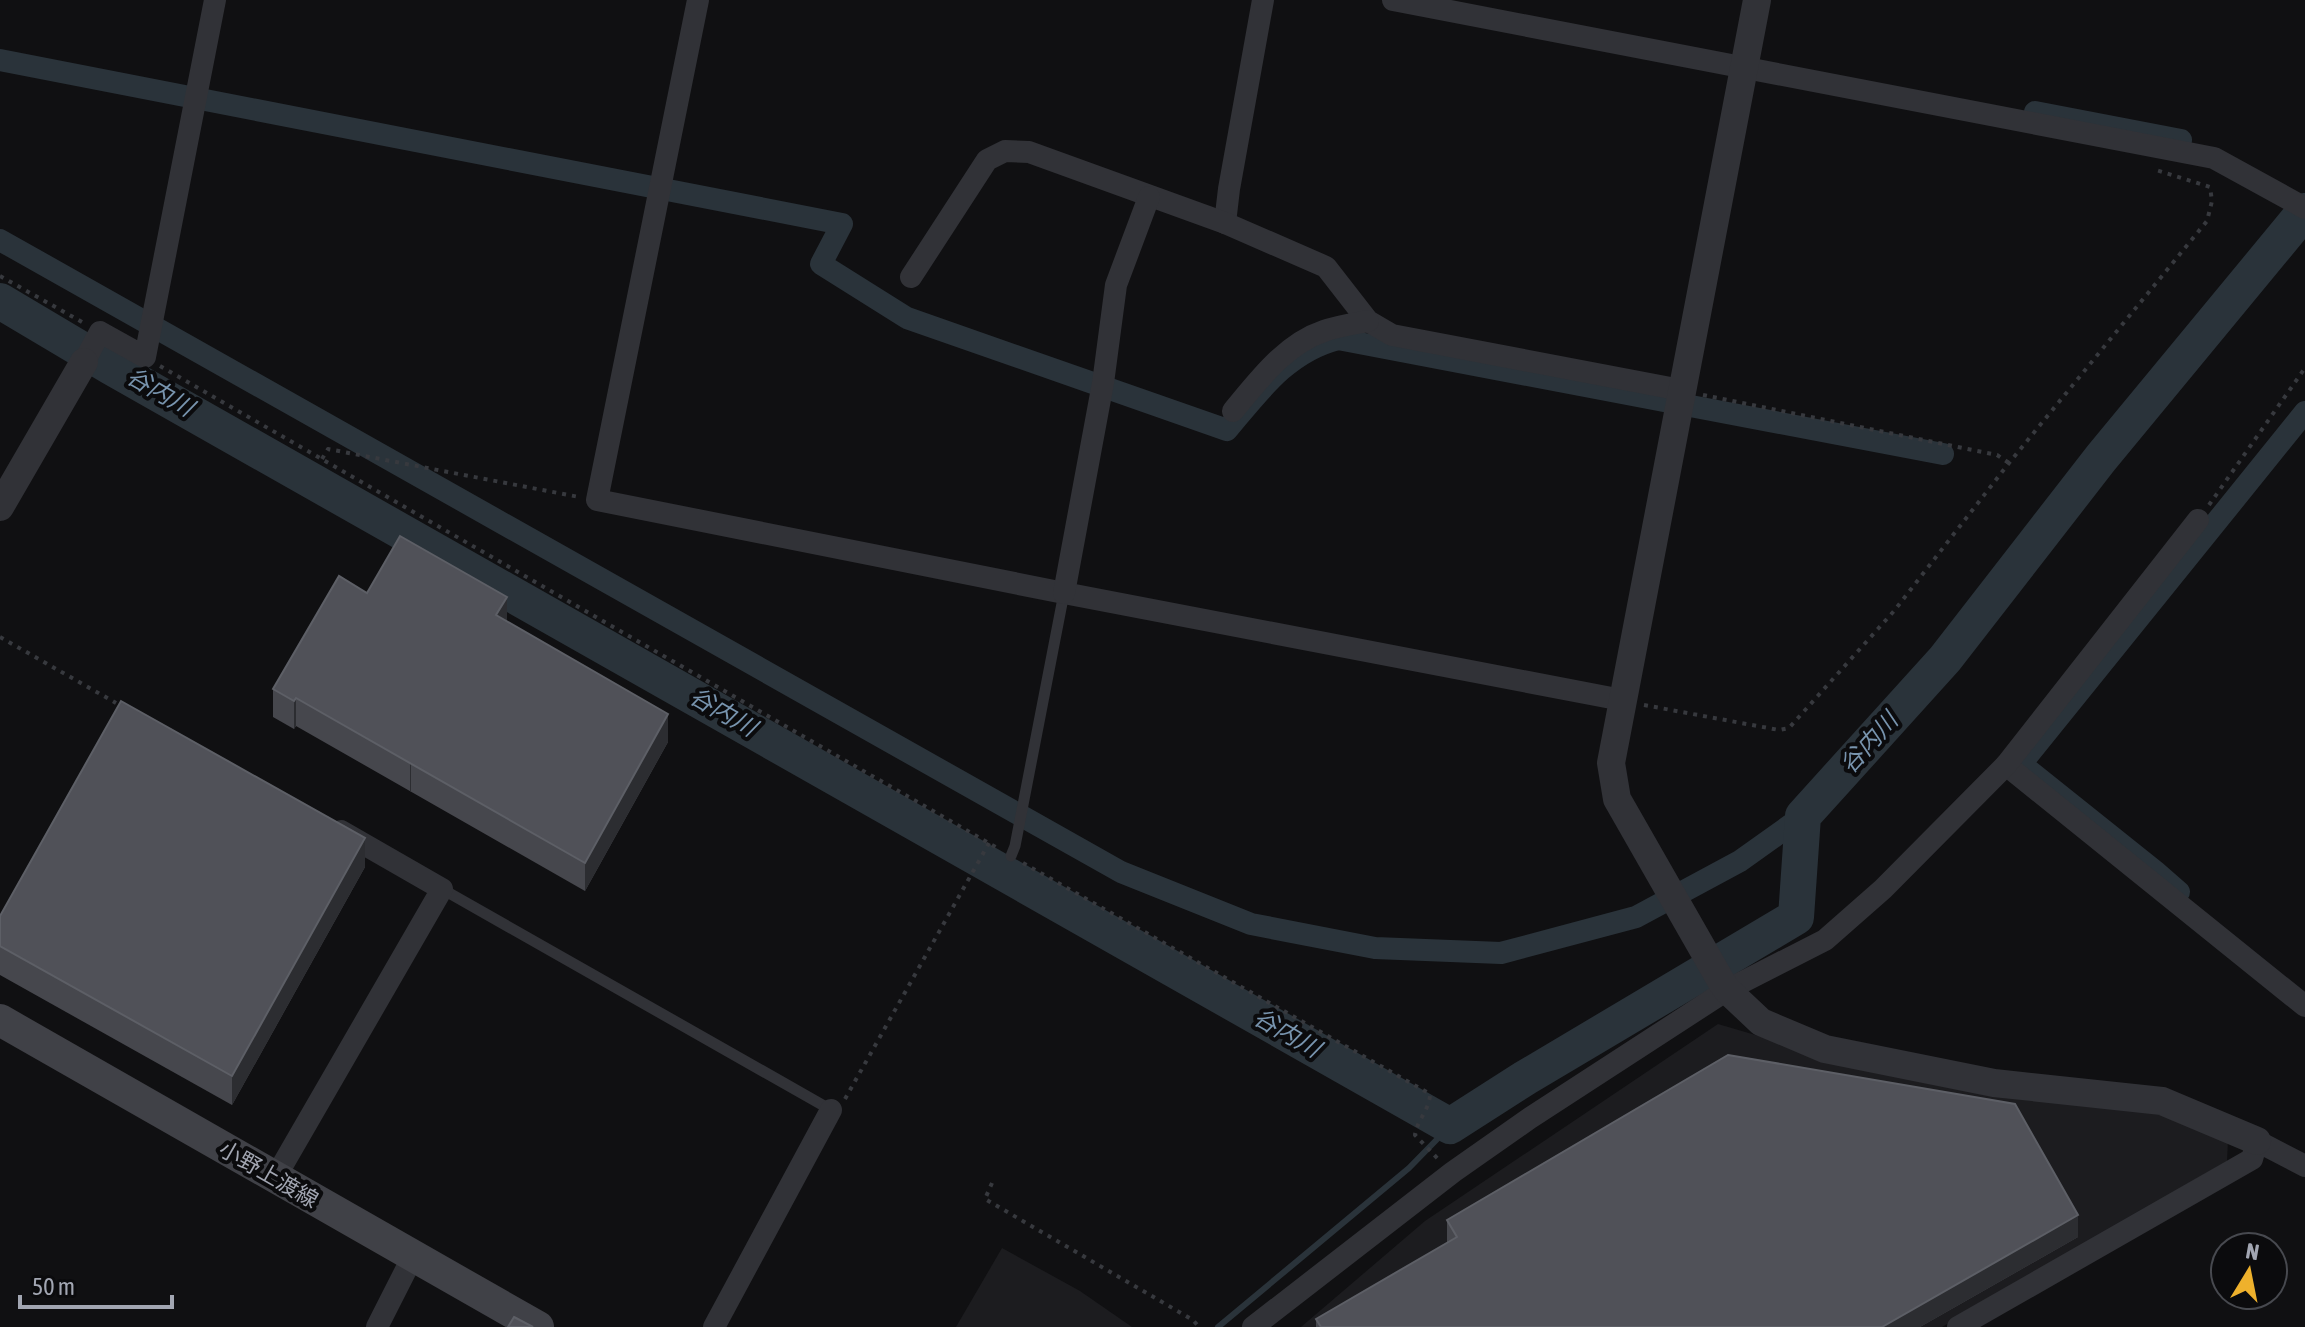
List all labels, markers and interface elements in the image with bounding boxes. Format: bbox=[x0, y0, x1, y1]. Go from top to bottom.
water label: 谷内川 bbox=[122, 362, 201, 423]
water label: 谷内川 bbox=[685, 682, 764, 743]
water label: 谷内川 bbox=[1835, 705, 1905, 778]
water label: 谷内川 bbox=[1249, 1003, 1328, 1064]
street label: 小野上渡線 bbox=[215, 1135, 323, 1213]
north arrow bbox=[2209, 1231, 2289, 1311]
text: N bbox=[2244, 1237, 2261, 1265]
scale bar bbox=[20, 1259, 172, 1309]
text: 50 m bbox=[32, 1273, 75, 1300]

